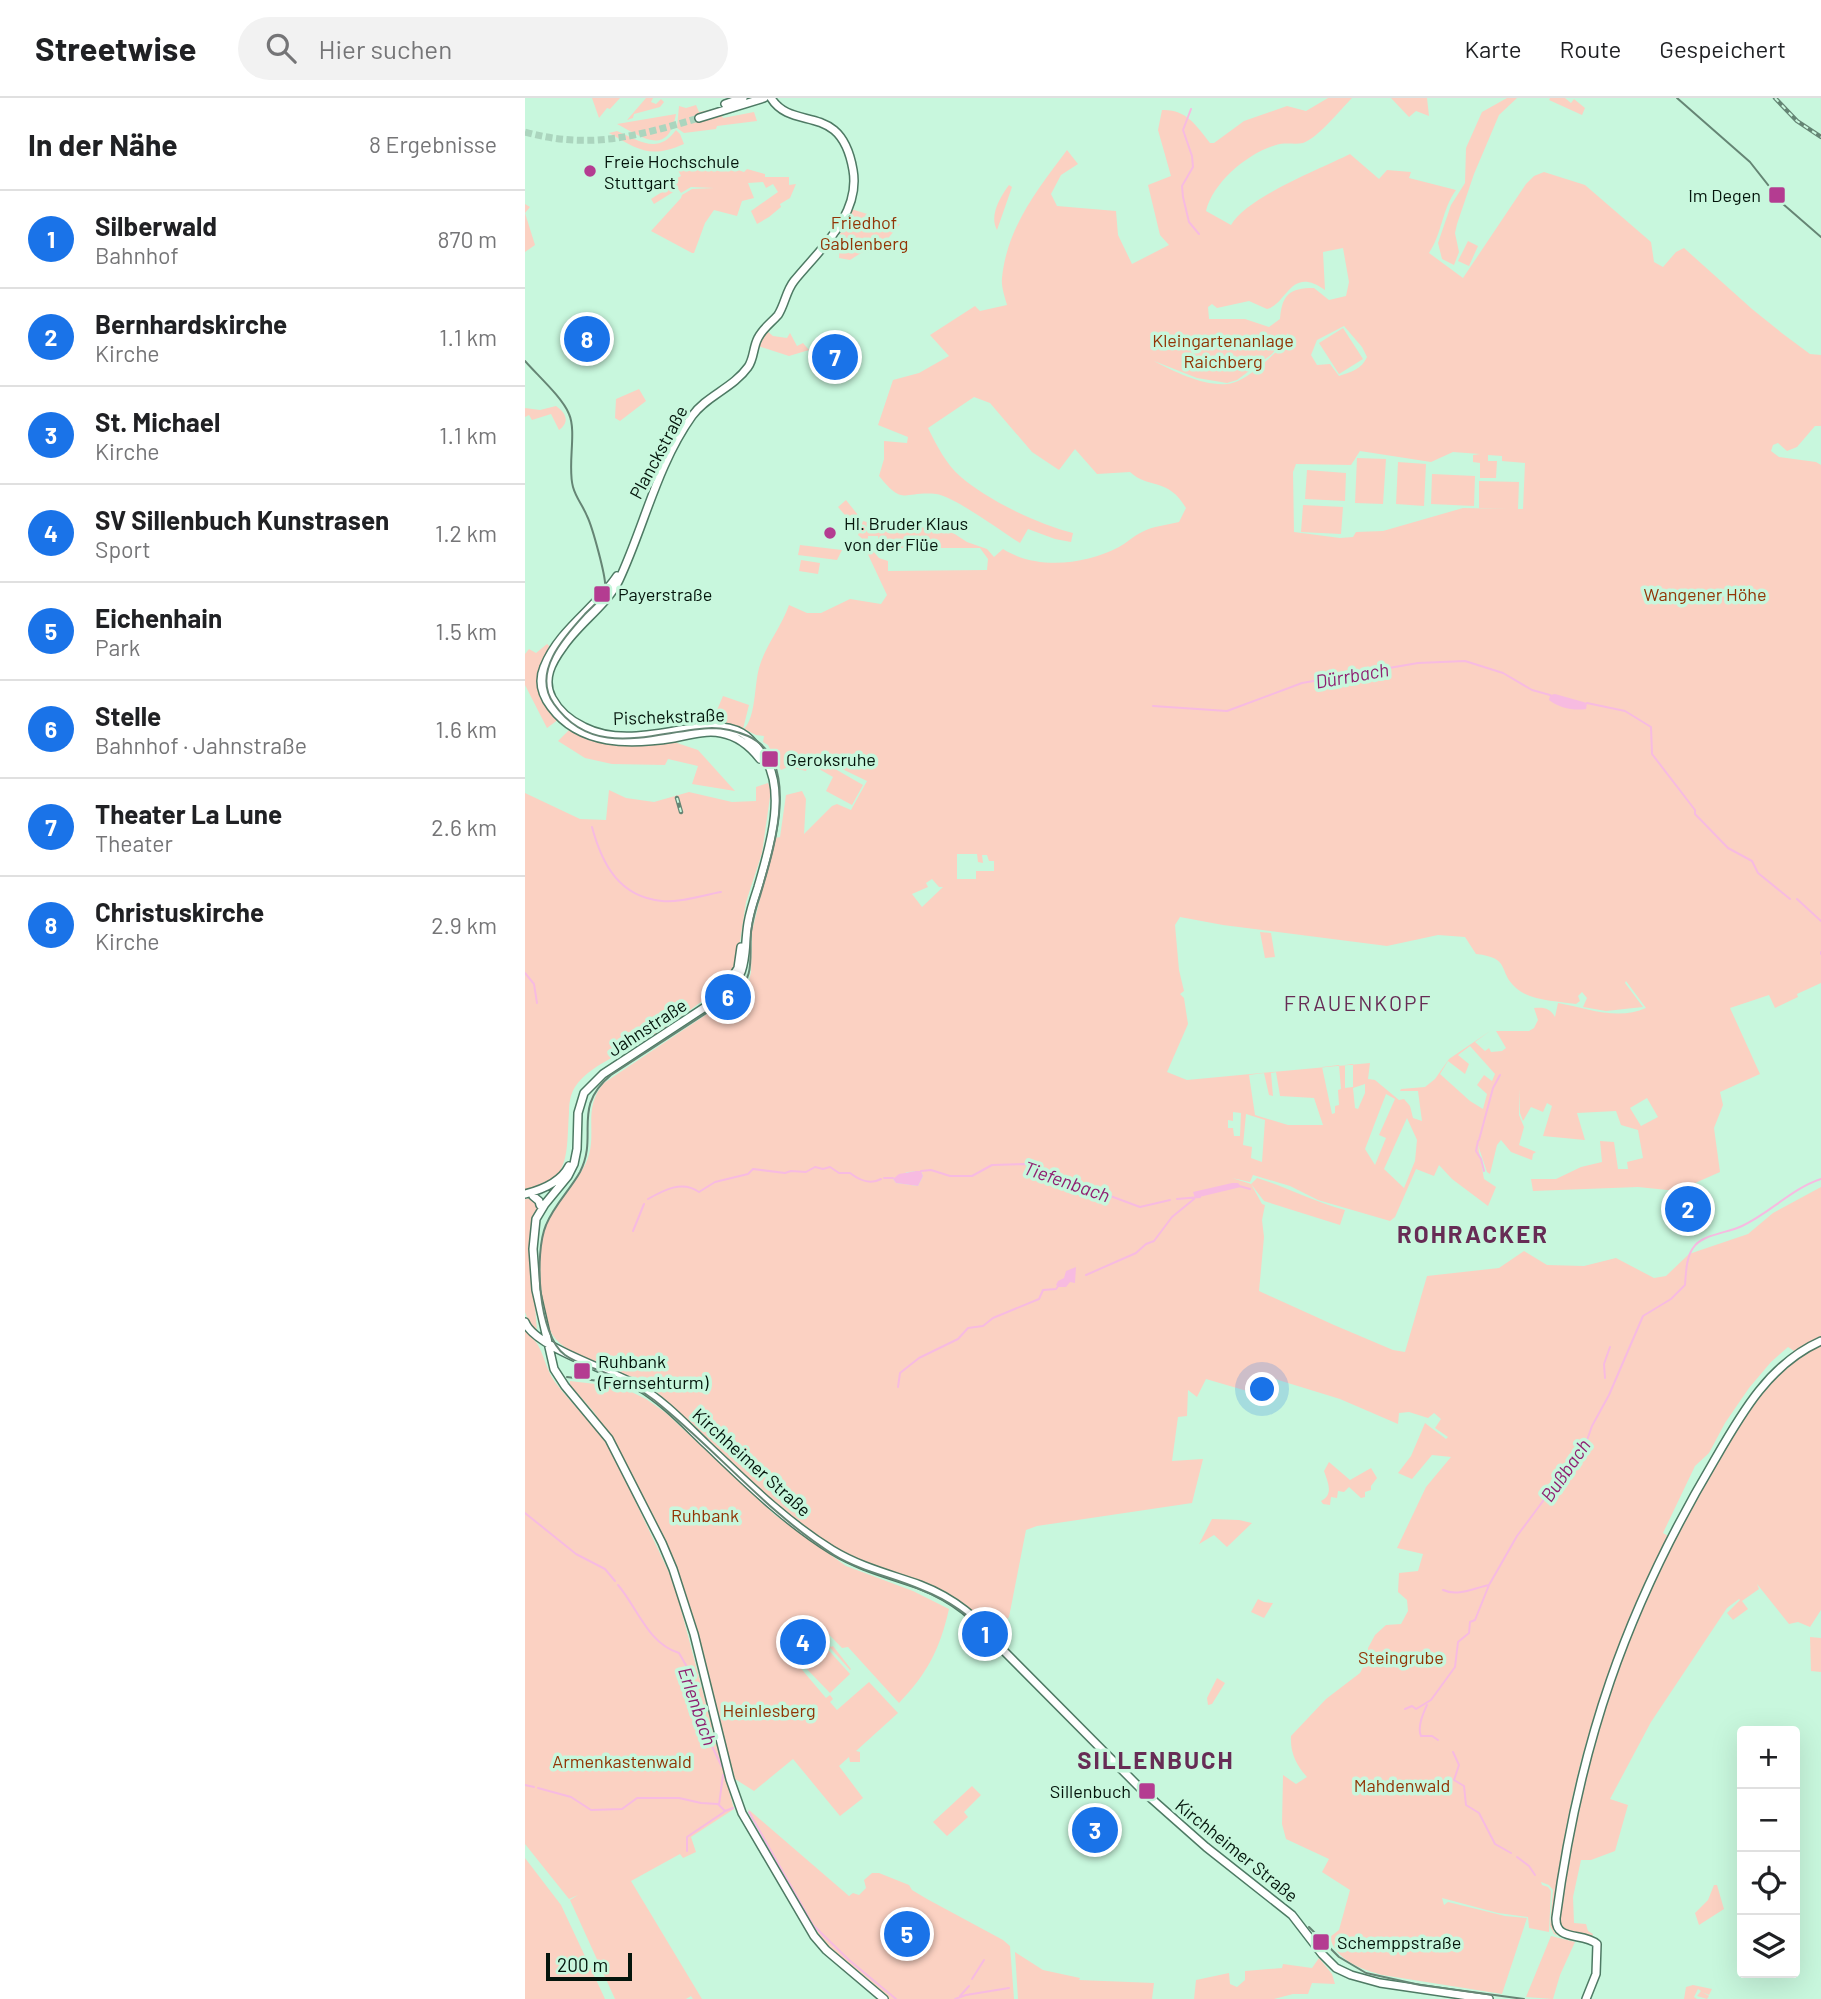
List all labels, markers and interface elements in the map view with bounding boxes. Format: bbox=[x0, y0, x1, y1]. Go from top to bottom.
search box bbox=[238, 17, 728, 80]
text: Streetwise bbox=[35, 28, 196, 68]
icon: search bbox=[262, 29, 300, 67]
text: Hier suchen bbox=[318, 33, 452, 64]
text: Karte bbox=[1464, 34, 1522, 63]
text: Route bbox=[1560, 34, 1621, 63]
text: Gespeichert bbox=[1659, 34, 1786, 63]
text: In der Nähe bbox=[28, 126, 178, 162]
text: 8 Ergebnisse bbox=[369, 130, 497, 158]
place label: Freie Hochschule Stuttgart bbox=[604, 150, 740, 193]
marker: Freie Hochschule Stuttgart bbox=[582, 163, 598, 179]
place label: Im Degen bbox=[1688, 184, 1761, 206]
marker: Im Degen bbox=[1767, 185, 1787, 205]
text: Silberwald bbox=[95, 210, 217, 241]
park label: Friedhof Gablenberg bbox=[820, 211, 908, 254]
text: 1 bbox=[47, 225, 55, 253]
text: 870 m bbox=[438, 225, 497, 253]
text: Bahnhof bbox=[95, 241, 179, 269]
text: Bernhardskirche bbox=[95, 308, 287, 339]
pin: 8 bbox=[564, 313, 610, 365]
text: 2 bbox=[45, 323, 57, 351]
text: 1.1 km bbox=[439, 323, 497, 351]
park label: Kleingartenanlage Raichberg bbox=[1152, 329, 1294, 372]
pin: 7 bbox=[812, 331, 858, 383]
text: Kirche bbox=[95, 339, 160, 367]
street label: Planckstraße bbox=[624, 402, 692, 502]
text: St. Michael bbox=[95, 406, 220, 437]
text: 3 bbox=[45, 421, 57, 449]
text: 1.1 km bbox=[439, 421, 497, 449]
text: Kirche bbox=[95, 437, 160, 465]
text: SV Sillenbuch Kunstrasen bbox=[95, 504, 389, 535]
place label: Hl. Bruder Klaus von der Flüe bbox=[844, 512, 968, 555]
text: 4 bbox=[44, 519, 58, 547]
text: 1.2 km bbox=[435, 519, 497, 547]
marker: Hl. Bruder Klaus von der Flüe bbox=[822, 525, 838, 541]
text: Sport bbox=[95, 535, 151, 563]
place label: Payerstraße bbox=[618, 583, 712, 605]
park label: Wangener Höhe bbox=[1644, 583, 1766, 605]
marker: Payerstraße bbox=[592, 584, 612, 604]
text: Eichenhain bbox=[95, 602, 222, 633]
text: 5 bbox=[45, 617, 57, 645]
text: 1.5 km bbox=[436, 617, 497, 645]
text: Park bbox=[95, 633, 140, 661]
water label: Dürrbach bbox=[1314, 657, 1391, 693]
text: Stelle bbox=[95, 700, 161, 731]
street label: Pischekstraße bbox=[613, 703, 725, 729]
text: 6 bbox=[45, 715, 57, 743]
text: 1.6 km bbox=[436, 715, 497, 743]
text: Bahnhof · Jahnstraße bbox=[95, 731, 307, 759]
place label: Geroksruhe bbox=[786, 748, 876, 770]
marker: Geroksruhe bbox=[760, 749, 780, 769]
text: Theater La Lune bbox=[95, 798, 282, 829]
text: 7 bbox=[45, 813, 57, 841]
text: 2.6 km bbox=[431, 813, 497, 841]
text: Theater bbox=[95, 829, 173, 857]
text: Christuskirche bbox=[95, 896, 264, 927]
text: 8 bbox=[45, 911, 57, 939]
text: 2.9 km bbox=[431, 911, 497, 939]
text: Kirche bbox=[95, 927, 160, 955]
pin: 6 bbox=[705, 971, 751, 1023]
district label: FRAUENKOPF bbox=[1284, 990, 1432, 1015]
street label: Jahnstraße bbox=[603, 993, 691, 1061]
water label: Tiefenbach bbox=[1021, 1156, 1113, 1206]
pin: 2 bbox=[1665, 1183, 1711, 1235]
district label: ROHRACKER bbox=[1397, 1219, 1549, 1248]
place label: Ruhbank (Fernsehturm) bbox=[597, 1350, 709, 1393]
marker: Ruhbank (Fernsehturm) bbox=[572, 1361, 592, 1381]
your location bbox=[1245, 1372, 1279, 1406]
street label: Kirchheimer Straße bbox=[688, 1403, 816, 1521]
water label: Bußbach bbox=[1535, 1434, 1595, 1506]
park label: Ruhbank bbox=[671, 1504, 739, 1526]
pin: 1 bbox=[962, 1608, 1008, 1660]
pin: 4 bbox=[780, 1616, 826, 1668]
park label: Steingrube bbox=[1358, 1646, 1444, 1668]
water label: Erlenbach bbox=[674, 1664, 722, 1748]
park label: Heinlesberg bbox=[722, 1699, 816, 1721]
map controls bbox=[1737, 1726, 1800, 1978]
button: + bbox=[1737, 1726, 1800, 1789]
district label: SILLENBUCH bbox=[1077, 1745, 1235, 1774]
park label: Armenkastenwald bbox=[552, 1750, 692, 1772]
park label: Mahdenwald bbox=[1354, 1774, 1450, 1796]
place label: Sillenbuch bbox=[1050, 1780, 1131, 1802]
marker: Sillenbuch bbox=[1137, 1781, 1157, 1801]
button: − bbox=[1737, 1789, 1800, 1852]
street label: Kirchheimer Straße bbox=[1171, 1794, 1303, 1906]
pin: 3 bbox=[1072, 1804, 1118, 1856]
button: locate bbox=[1737, 1852, 1800, 1915]
pin: 5 bbox=[884, 1908, 930, 1960]
button: layers bbox=[1737, 1915, 1800, 1978]
place label: Schemppstraße bbox=[1337, 1931, 1461, 1953]
marker: Schemppstraße bbox=[1311, 1932, 1331, 1952]
scale bar bbox=[546, 1950, 632, 1982]
text: 200 m bbox=[557, 1953, 608, 1976]

